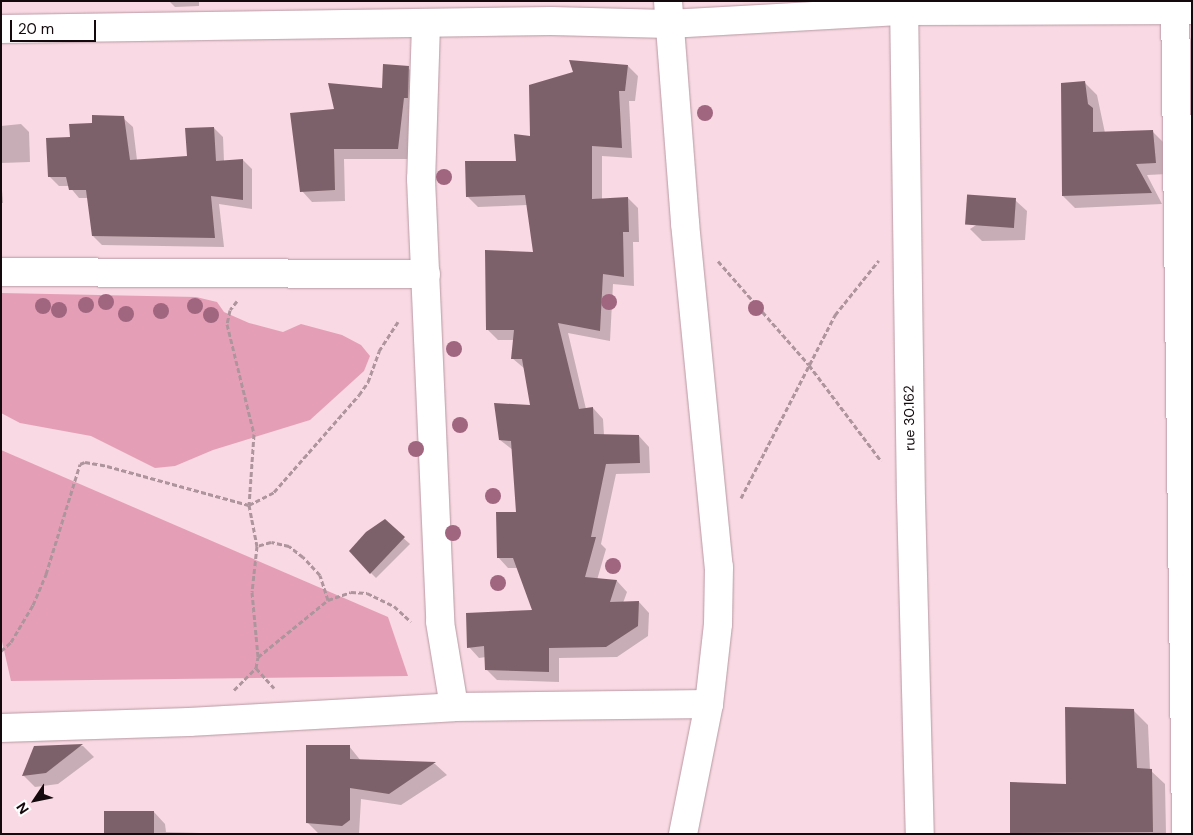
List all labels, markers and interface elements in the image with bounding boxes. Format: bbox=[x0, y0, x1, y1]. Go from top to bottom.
scale bar bbox=[12, 10, 99, 42]
text: 20 m bbox=[18, 19, 54, 39]
street label: rue 30.162 bbox=[900, 385, 918, 451]
north arrow bbox=[10, 775, 60, 825]
text: N bbox=[12, 799, 33, 818]

